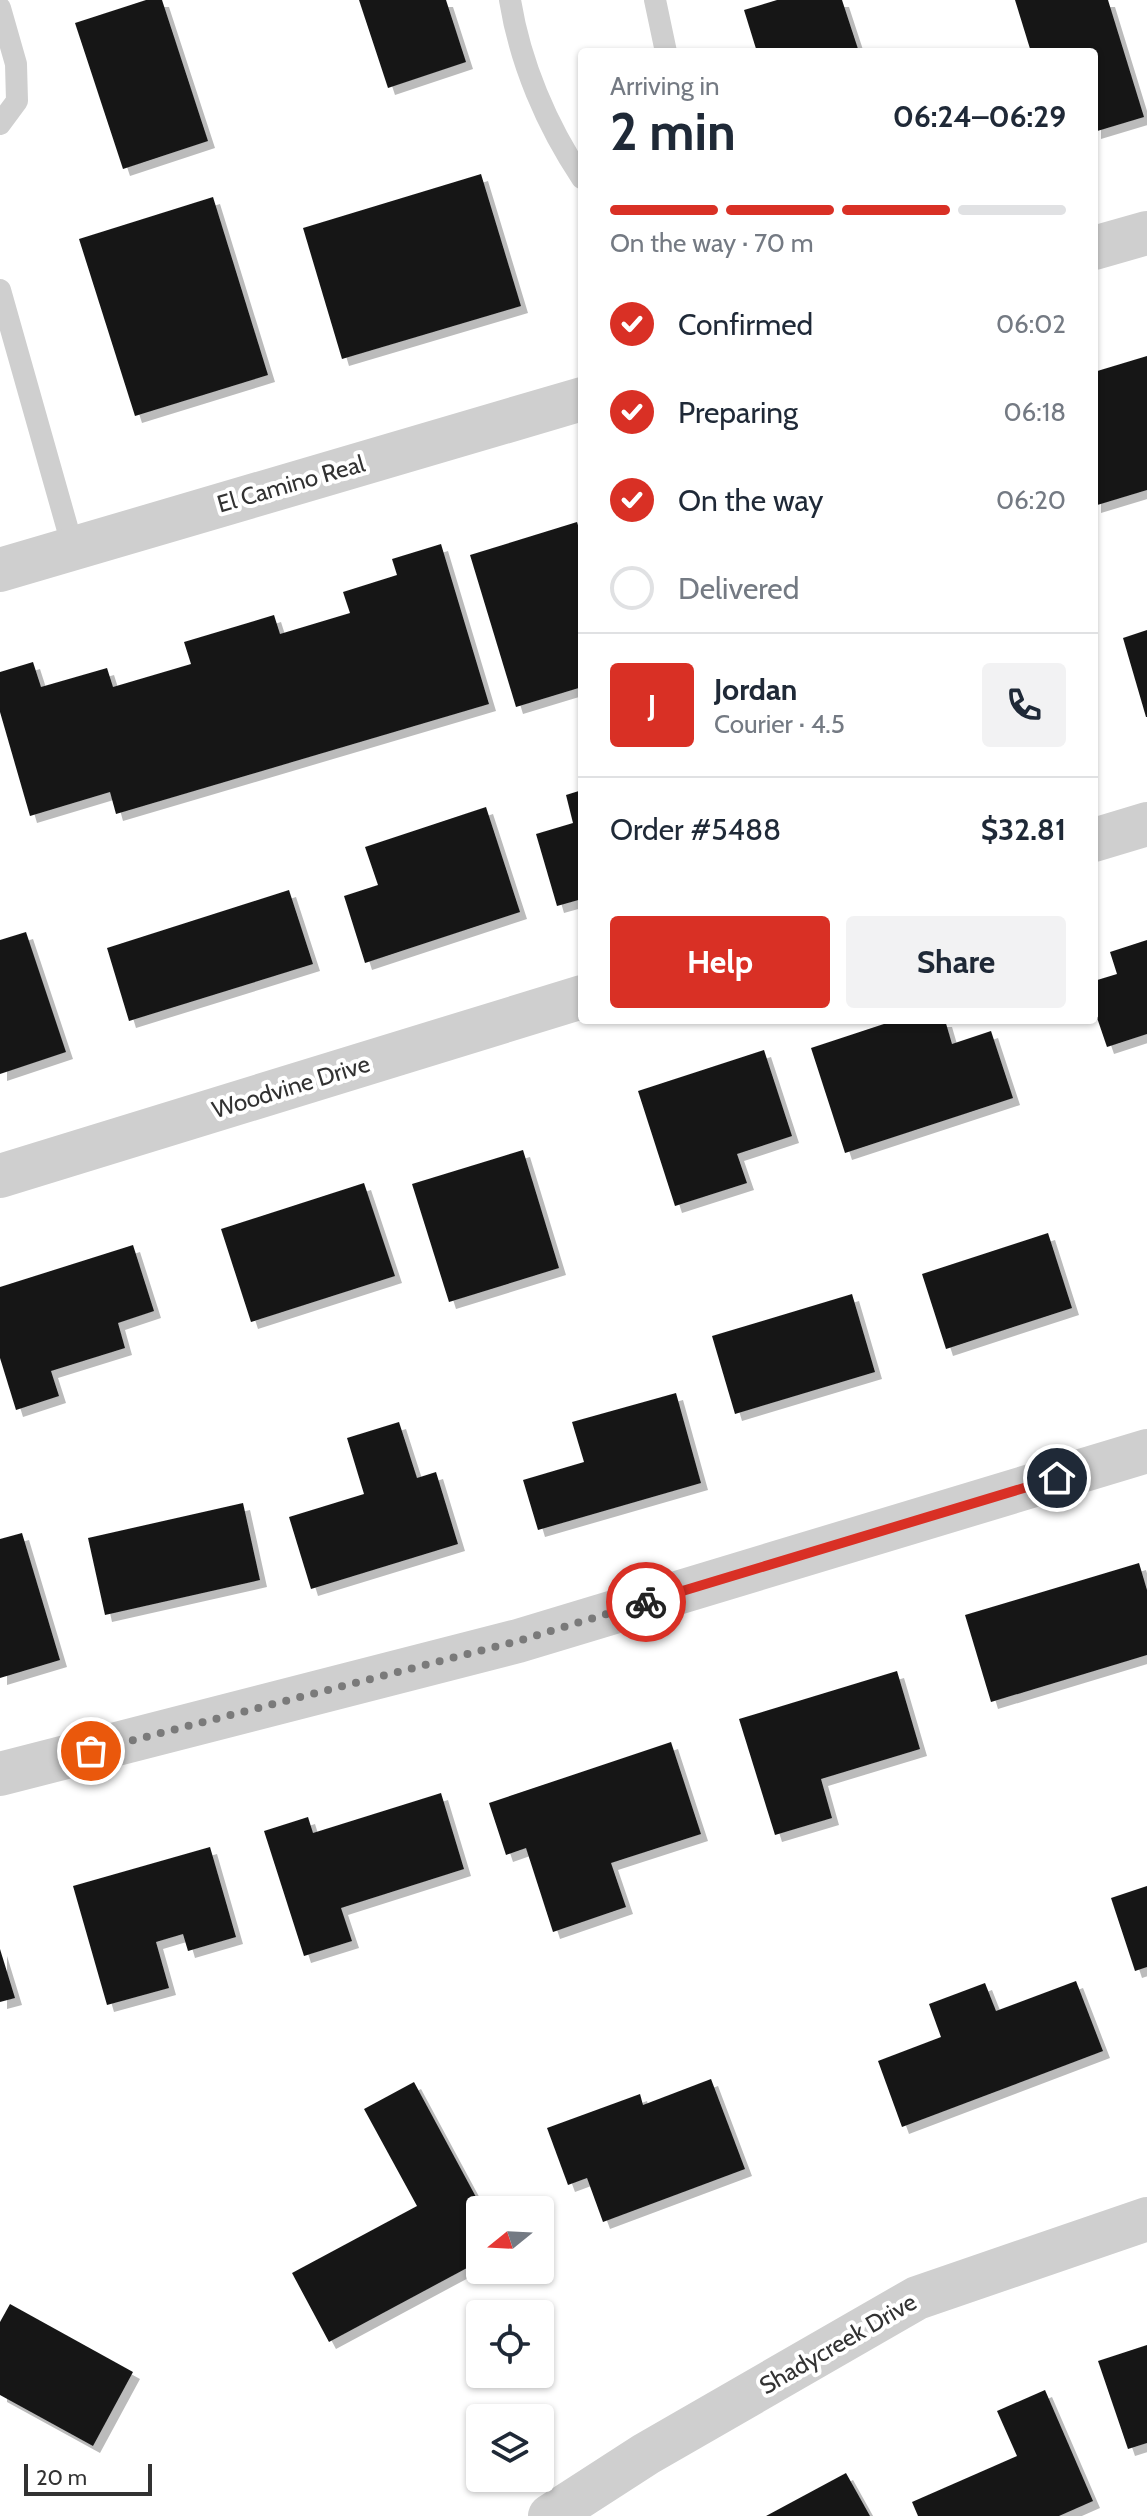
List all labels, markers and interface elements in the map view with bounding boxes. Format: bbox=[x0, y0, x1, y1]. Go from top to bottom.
text: Arriving in bbox=[610, 70, 720, 102]
text: 06:24–06:29 bbox=[893, 98, 1066, 135]
text: 2 min bbox=[610, 100, 736, 163]
text: On the way · 70 m bbox=[610, 227, 814, 259]
icon: check bbox=[610, 302, 654, 346]
text: Confirmed bbox=[678, 306, 813, 343]
text: 06:02 bbox=[996, 308, 1066, 340]
icon: check bbox=[610, 390, 654, 434]
text: Preparing bbox=[678, 394, 798, 431]
text: 06:18 bbox=[1003, 396, 1066, 428]
street label: El Camino Real bbox=[214, 448, 368, 518]
icon: check bbox=[610, 478, 654, 522]
text: On the way bbox=[678, 482, 823, 519]
text: 06:20 bbox=[996, 484, 1066, 516]
text: Delivered bbox=[678, 570, 799, 607]
button: phone bbox=[982, 663, 1066, 747]
text: Jordan bbox=[714, 671, 797, 708]
text: J bbox=[648, 687, 656, 724]
text: Courier · 4.5 bbox=[714, 708, 845, 740]
text: Order #5488 bbox=[610, 811, 781, 848]
text: $32.81 bbox=[981, 811, 1066, 848]
button: Help bbox=[610, 916, 830, 1008]
button: Share bbox=[846, 916, 1066, 1008]
street label: Woodvine Drive bbox=[209, 1049, 373, 1124]
pin bbox=[1023, 1444, 1091, 1512]
icon: home bbox=[1035, 1456, 1079, 1500]
courier bbox=[606, 1562, 686, 1642]
icon: bike bbox=[624, 1580, 668, 1624]
pin bbox=[57, 1717, 125, 1785]
icon: bag bbox=[69, 1729, 113, 1773]
north arrow bbox=[466, 2196, 554, 2284]
map controls bbox=[466, 2196, 554, 2492]
street label: Shadycreek Drive bbox=[754, 2287, 921, 2400]
button: locate bbox=[466, 2300, 554, 2388]
button: layers bbox=[466, 2404, 554, 2492]
scale bar bbox=[24, 2460, 152, 2496]
text: 20 m bbox=[36, 2464, 87, 2491]

